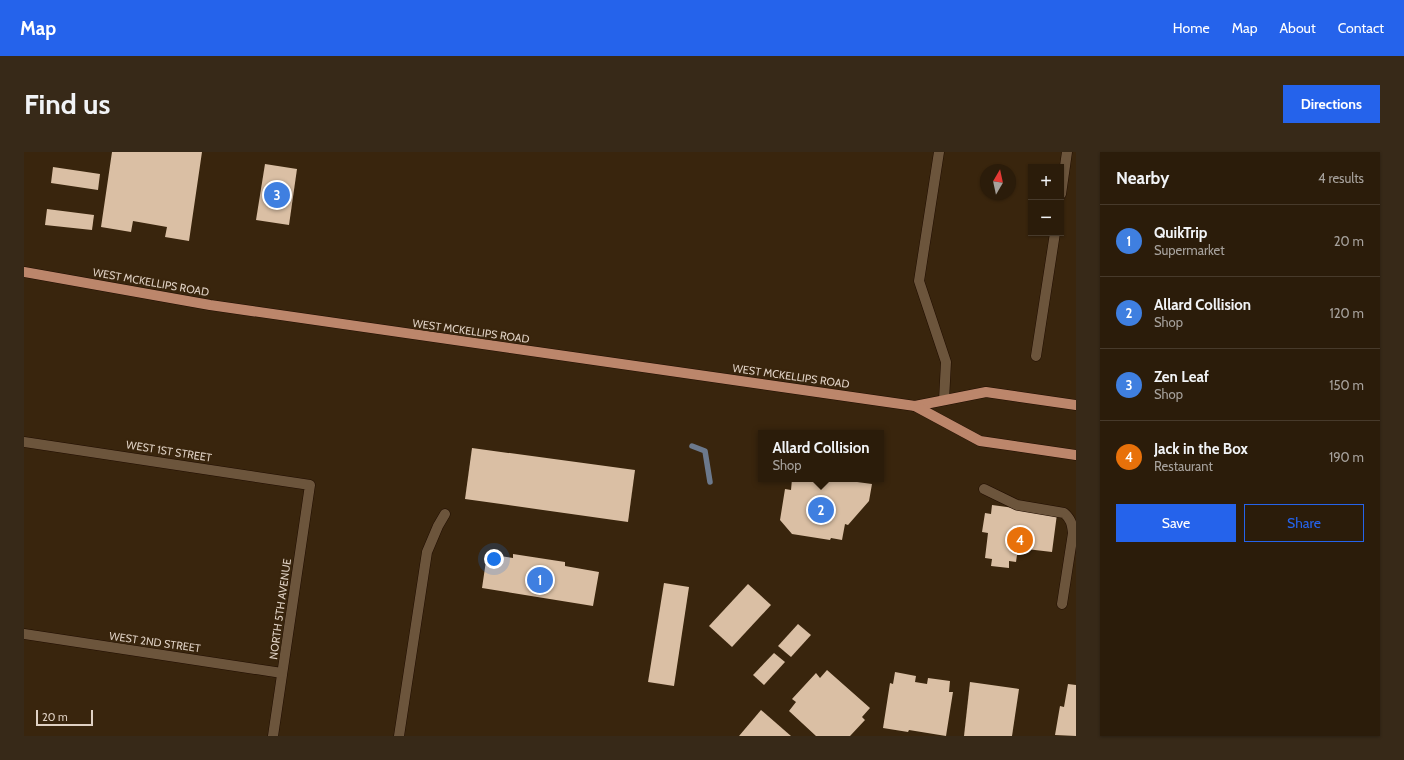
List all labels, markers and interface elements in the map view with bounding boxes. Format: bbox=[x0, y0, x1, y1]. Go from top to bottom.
text: Map bbox=[20, 17, 56, 40]
text: Home bbox=[1173, 19, 1210, 37]
text: Map bbox=[1232, 19, 1257, 37]
text: About bbox=[1279, 19, 1316, 37]
text: Contact bbox=[1338, 19, 1384, 37]
button: Directions bbox=[1283, 85, 1380, 123]
text: Find us bbox=[24, 87, 110, 121]
north arrow bbox=[980, 164, 1016, 200]
map controls bbox=[1028, 164, 1064, 236]
button: + bbox=[1028, 164, 1064, 200]
text: Nearby bbox=[1116, 168, 1169, 188]
text: 4 results bbox=[1318, 170, 1364, 186]
pin: 3 bbox=[264, 180, 290, 210]
button: − bbox=[1028, 200, 1064, 236]
text: QuikTrip bbox=[1154, 224, 1207, 242]
text: 1 bbox=[1127, 233, 1131, 249]
text: 20 m bbox=[1334, 233, 1364, 249]
text: Supermarket bbox=[1154, 242, 1225, 258]
street label: WEST MCKELLIPS ROAD bbox=[92, 265, 210, 299]
text: Allard Collision bbox=[1154, 296, 1251, 314]
text: 2 bbox=[1126, 305, 1132, 321]
text: 120 m bbox=[1330, 305, 1364, 321]
text: Shop bbox=[1154, 314, 1183, 330]
street label: WEST MCKELLIPS ROAD bbox=[412, 316, 530, 346]
street label: WEST MCKELLIPS ROAD bbox=[732, 361, 850, 391]
text: Zen Leaf bbox=[1154, 368, 1209, 386]
text: 3 bbox=[1125, 377, 1133, 393]
text: 150 m bbox=[1329, 377, 1364, 393]
text: Shop bbox=[1154, 386, 1183, 402]
popup bbox=[758, 430, 884, 482]
street label: WEST 1ST STREET bbox=[125, 437, 213, 465]
text: Allard Collision bbox=[772, 439, 870, 457]
text: Jack in the Box bbox=[1154, 440, 1248, 458]
text: 4 bbox=[1125, 449, 1133, 465]
text: 190 m bbox=[1329, 449, 1364, 465]
text: Shop bbox=[772, 457, 801, 473]
text: Restaurant bbox=[1154, 458, 1213, 474]
pin: 2 bbox=[808, 495, 834, 525]
button: Save bbox=[1116, 504, 1236, 542]
button: Share bbox=[1244, 504, 1364, 542]
pin: 4 bbox=[1007, 525, 1033, 555]
your location bbox=[484, 549, 504, 569]
street label: NORTH 5TH AVENUE bbox=[266, 558, 294, 660]
pin: 1 bbox=[527, 565, 553, 595]
street label: WEST 2ND STREET bbox=[108, 629, 202, 655]
scale bar bbox=[36, 708, 93, 727]
text: 20 m bbox=[42, 710, 68, 724]

